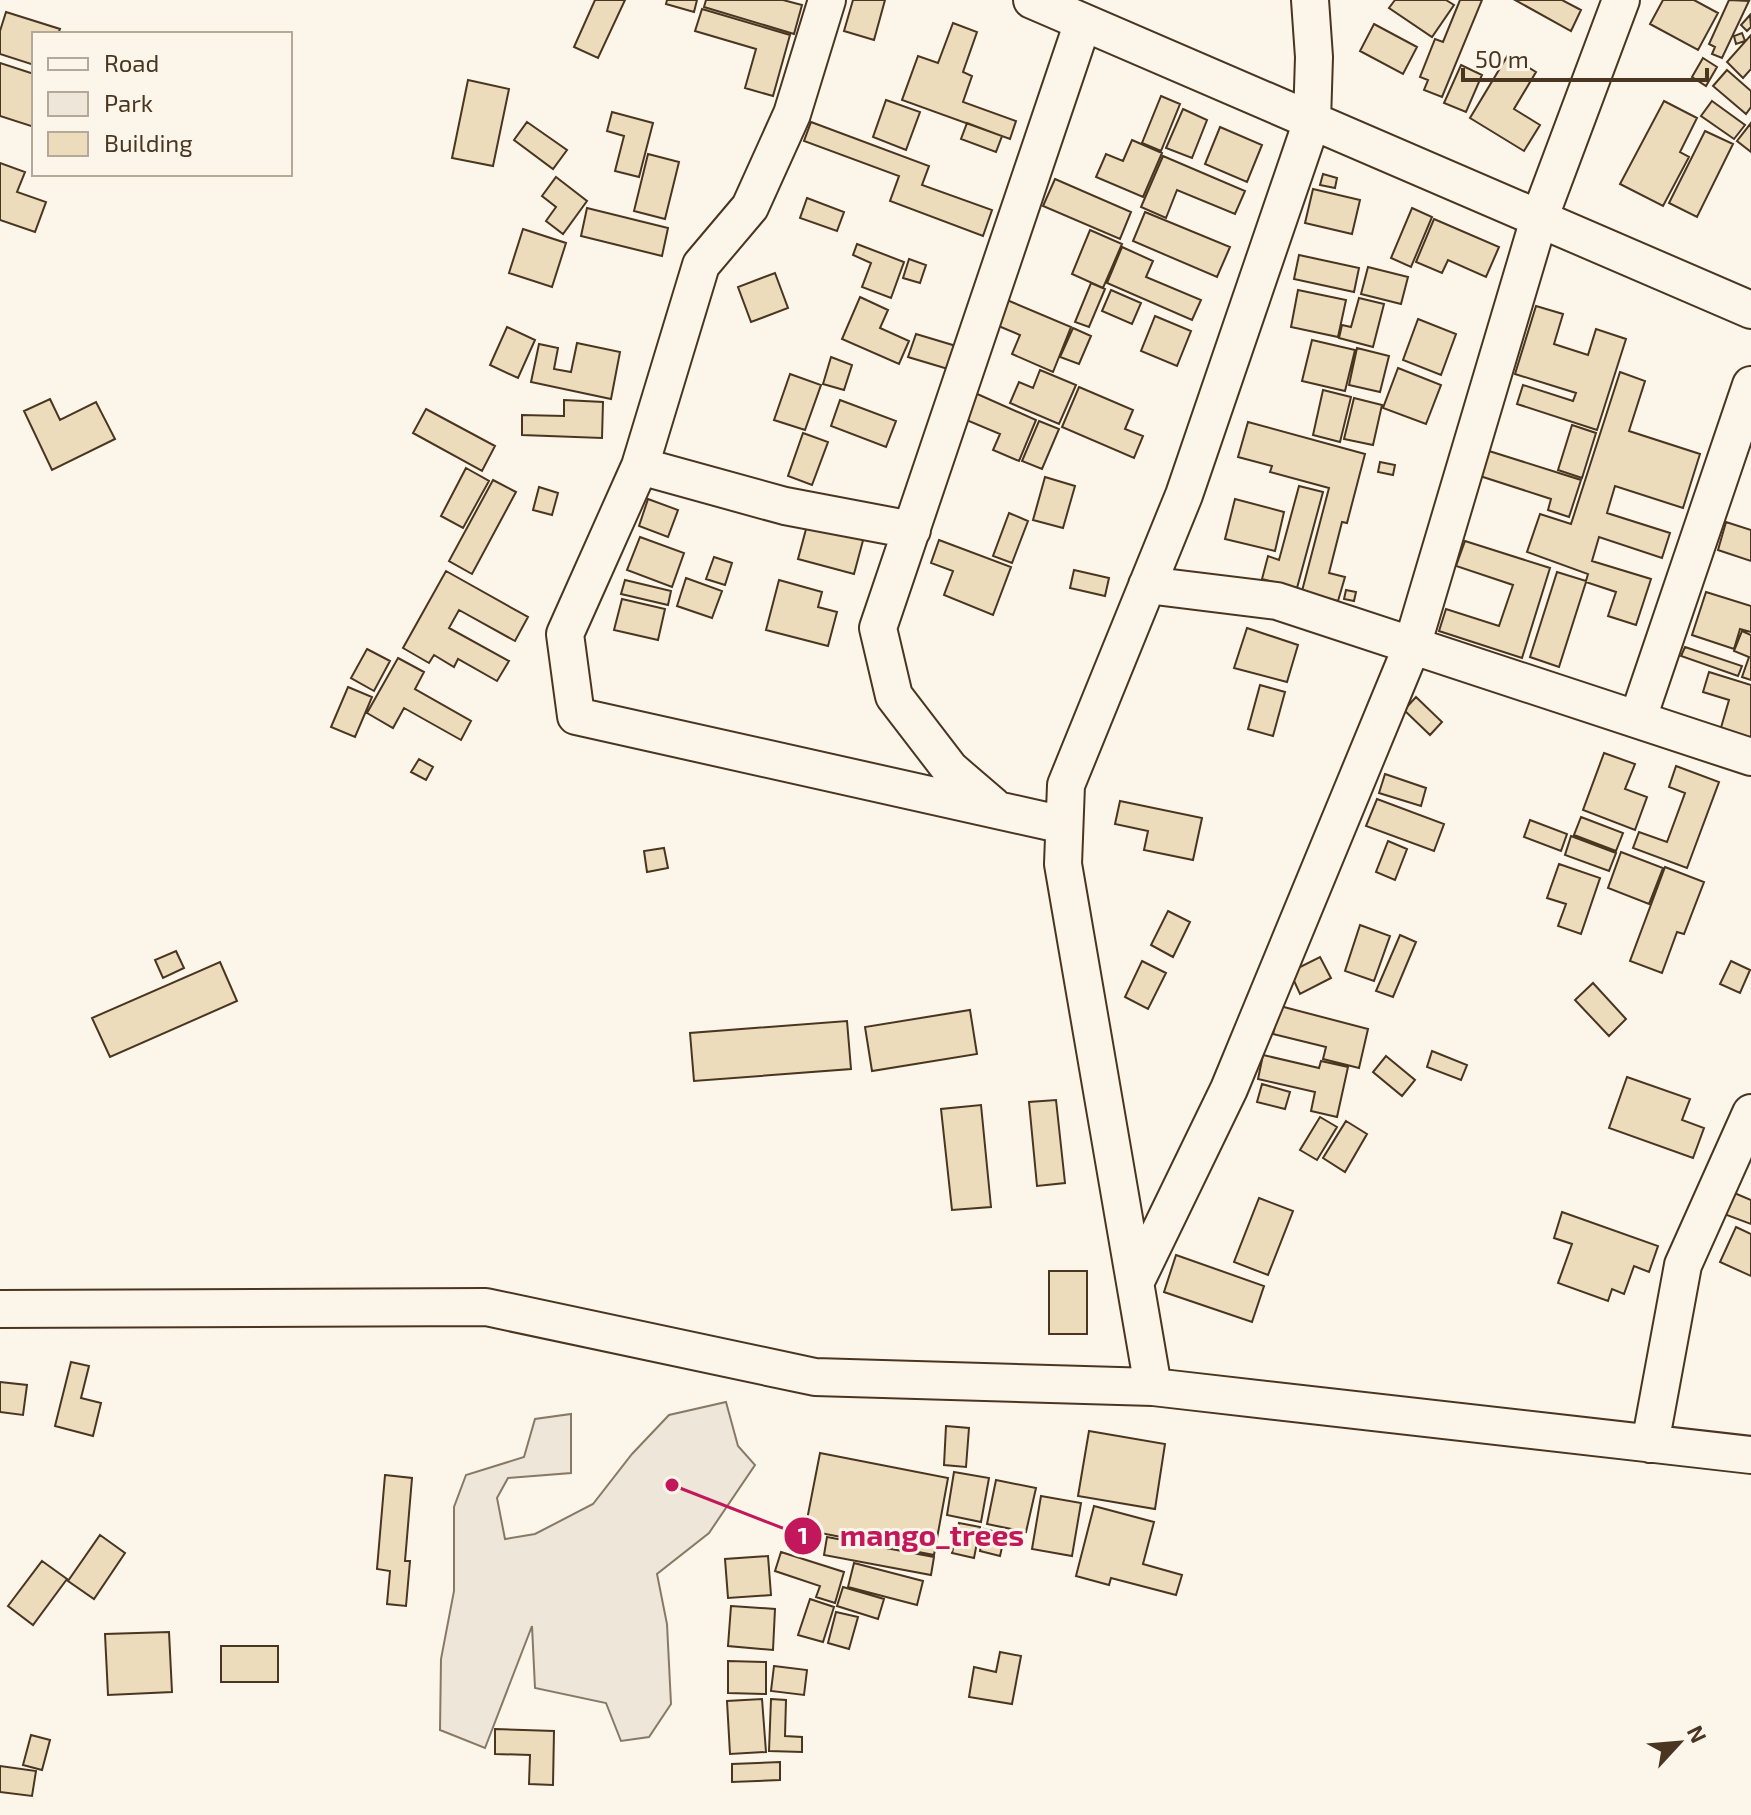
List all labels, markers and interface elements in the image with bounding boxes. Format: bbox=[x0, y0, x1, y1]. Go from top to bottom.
legend bbox=[32, 32, 292, 176]
scale bar bbox=[1463, 32, 1707, 82]
text: 50 m bbox=[1475, 44, 1529, 73]
text: Road bbox=[104, 48, 159, 77]
text: Park bbox=[104, 88, 153, 117]
text: Building bbox=[104, 128, 193, 157]
callout: mango_trees bbox=[783, 1509, 1040, 1563]
text: mango_trees bbox=[840, 1516, 1024, 1552]
text: 1 bbox=[798, 1520, 808, 1549]
north arrow bbox=[1639, 1703, 1719, 1783]
text: N bbox=[1683, 1721, 1713, 1747]

